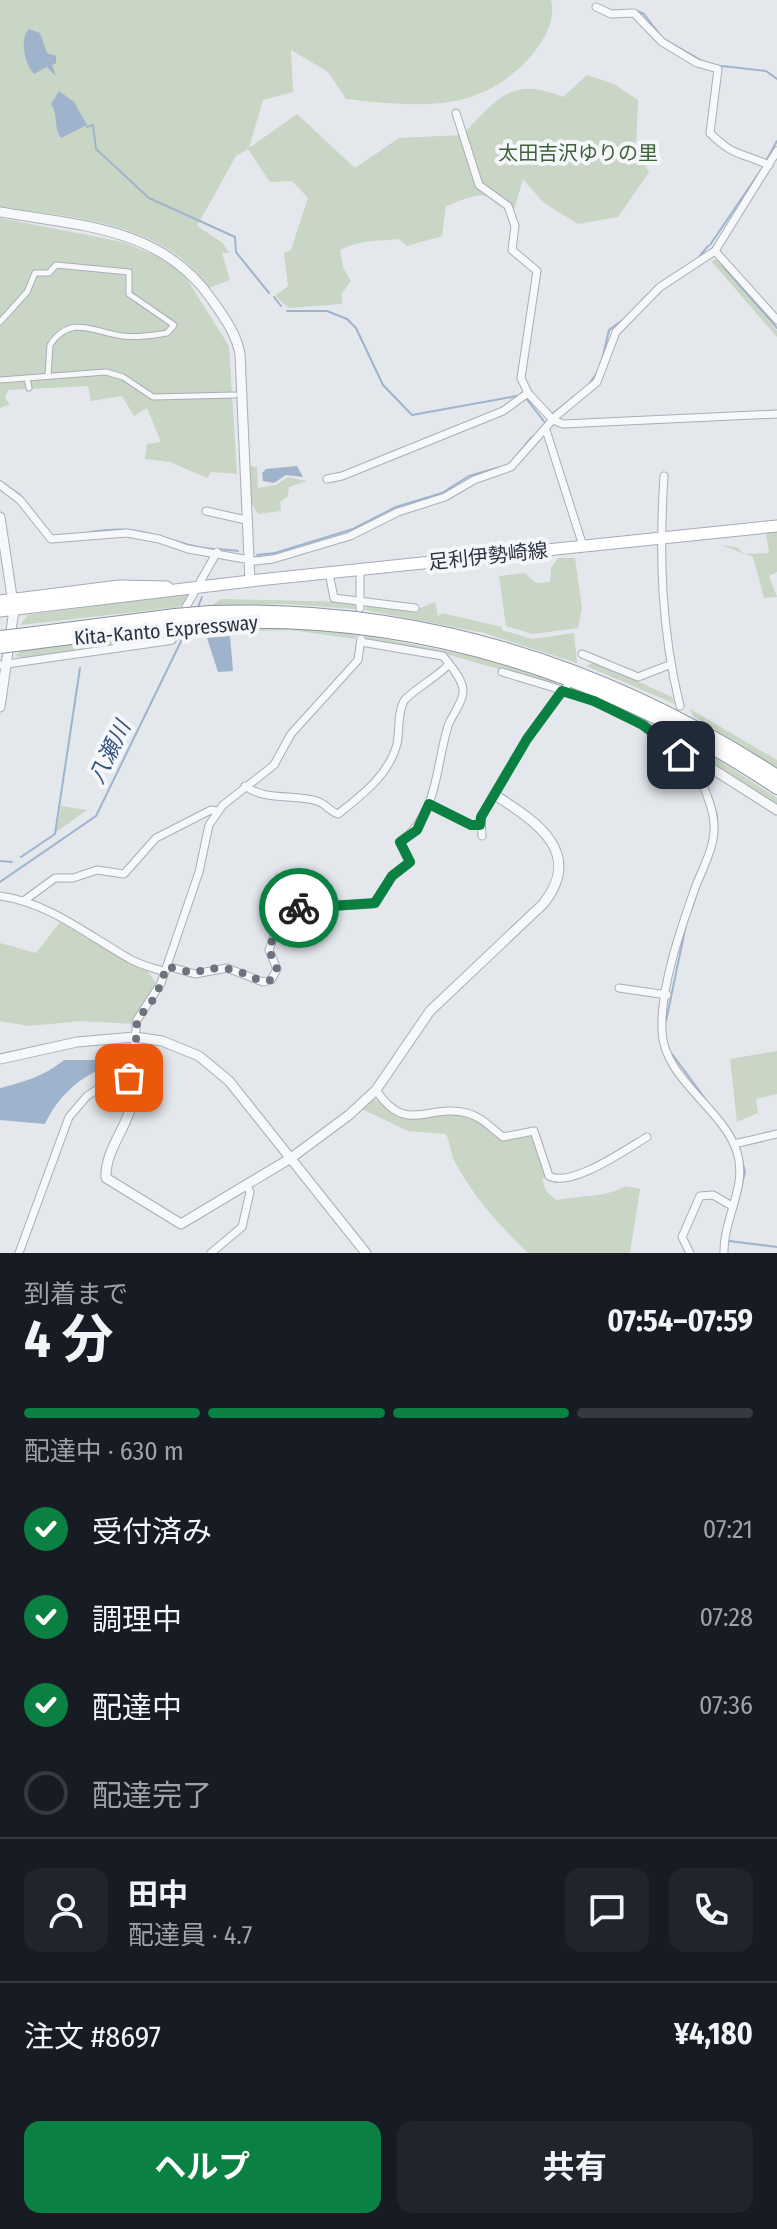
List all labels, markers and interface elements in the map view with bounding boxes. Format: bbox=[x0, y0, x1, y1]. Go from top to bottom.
park label: 太田吉沢ゆりの里 bbox=[498, 141, 658, 165]
street label: 足利伊勢崎線 bbox=[427, 538, 549, 574]
street label: Kita-Kanto Expressway bbox=[73, 610, 259, 650]
water label: 八瀬川 bbox=[83, 715, 137, 788]
pin bbox=[647, 721, 715, 789]
icon: home bbox=[659, 733, 703, 777]
courier bbox=[259, 868, 339, 948]
icon: bike bbox=[277, 886, 321, 930]
pin bbox=[95, 1044, 163, 1112]
icon: bag bbox=[107, 1056, 151, 1100]
text: 到着まで bbox=[24, 1279, 128, 1310]
text: 07:54–07:59 bbox=[607, 1303, 753, 1339]
text: 4 分 bbox=[24, 1308, 114, 1371]
text: 配達中 · 630 m bbox=[24, 1436, 184, 1467]
icon: check bbox=[24, 1507, 68, 1551]
text: 受付済み bbox=[92, 1514, 212, 1550]
text: 07:21 bbox=[703, 1514, 753, 1545]
icon: check bbox=[24, 1595, 68, 1639]
text: 調理中 bbox=[92, 1602, 182, 1638]
text: 07:28 bbox=[699, 1602, 753, 1633]
icon: check bbox=[24, 1683, 68, 1727]
text: 配達中 bbox=[92, 1690, 182, 1726]
text: 07:36 bbox=[699, 1690, 753, 1721]
text: 配達完了 bbox=[92, 1778, 212, 1814]
button: person bbox=[24, 1868, 108, 1952]
button: chat bbox=[565, 1868, 649, 1952]
button: phone bbox=[669, 1868, 753, 1952]
text: 田中 bbox=[128, 1877, 188, 1913]
text: 配達員 · 4.7 bbox=[128, 1920, 252, 1951]
text: ¥4,180 bbox=[674, 2016, 753, 2052]
text: 注文 #8697 bbox=[24, 2019, 161, 2055]
button: ヘルプ bbox=[24, 2121, 381, 2213]
button: 共有 bbox=[397, 2121, 753, 2213]

